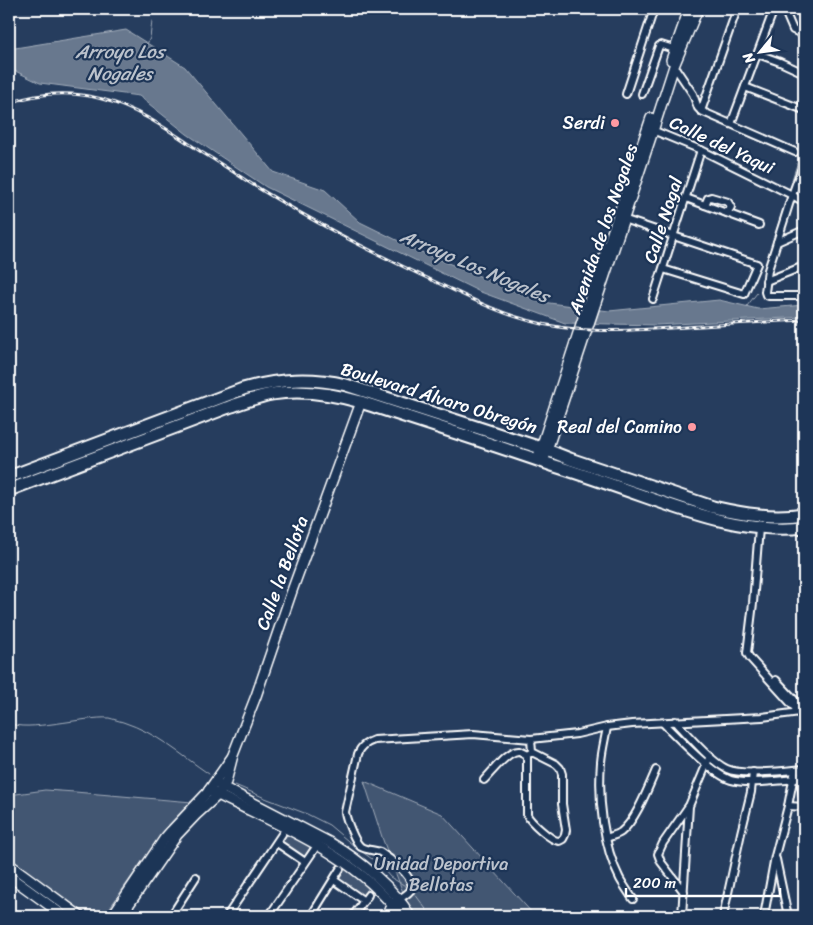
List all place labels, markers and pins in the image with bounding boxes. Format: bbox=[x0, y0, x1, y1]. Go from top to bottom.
place label: Serdi bbox=[563, 107, 606, 139]
marker: Serdi bbox=[609, 117, 621, 129]
place label: Real del Camino bbox=[557, 411, 682, 443]
marker: Real del Camino bbox=[686, 421, 698, 433]

